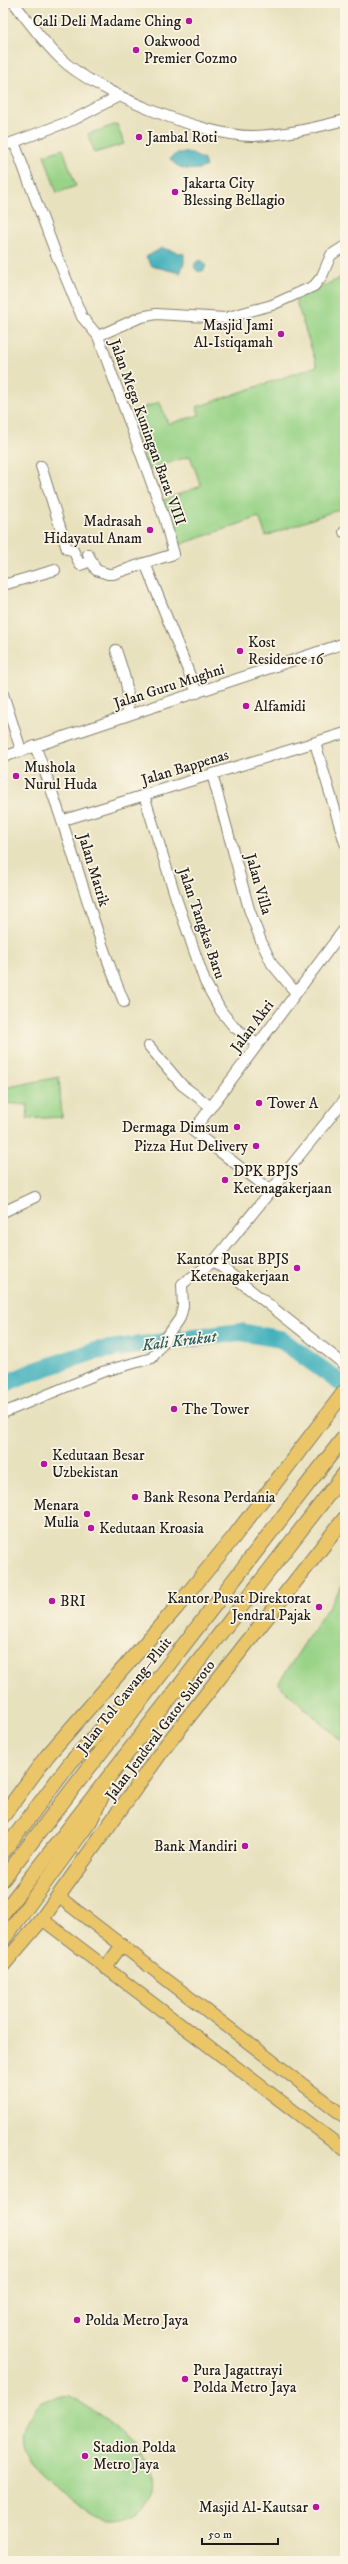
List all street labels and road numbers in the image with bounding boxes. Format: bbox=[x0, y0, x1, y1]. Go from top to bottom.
street label: Jalan Mega Kuningan Barat VIII bbox=[104, 335, 190, 528]
street label: Jalan Guru Mughni bbox=[109, 660, 227, 714]
street label: Jalan Bappenas bbox=[137, 745, 231, 790]
street label: Jalan Matrik bbox=[73, 829, 114, 910]
street label: Jalan Villa bbox=[240, 850, 276, 917]
street label: Jalan Tangkas Baru bbox=[173, 863, 229, 981]
street label: Jalan Akri bbox=[225, 996, 278, 1058]
street label: Jalan Tol Cawang–Pluit bbox=[72, 1633, 176, 1759]
street label: Jalan Jenderal Gatot Subroto bbox=[100, 1656, 219, 1806]

